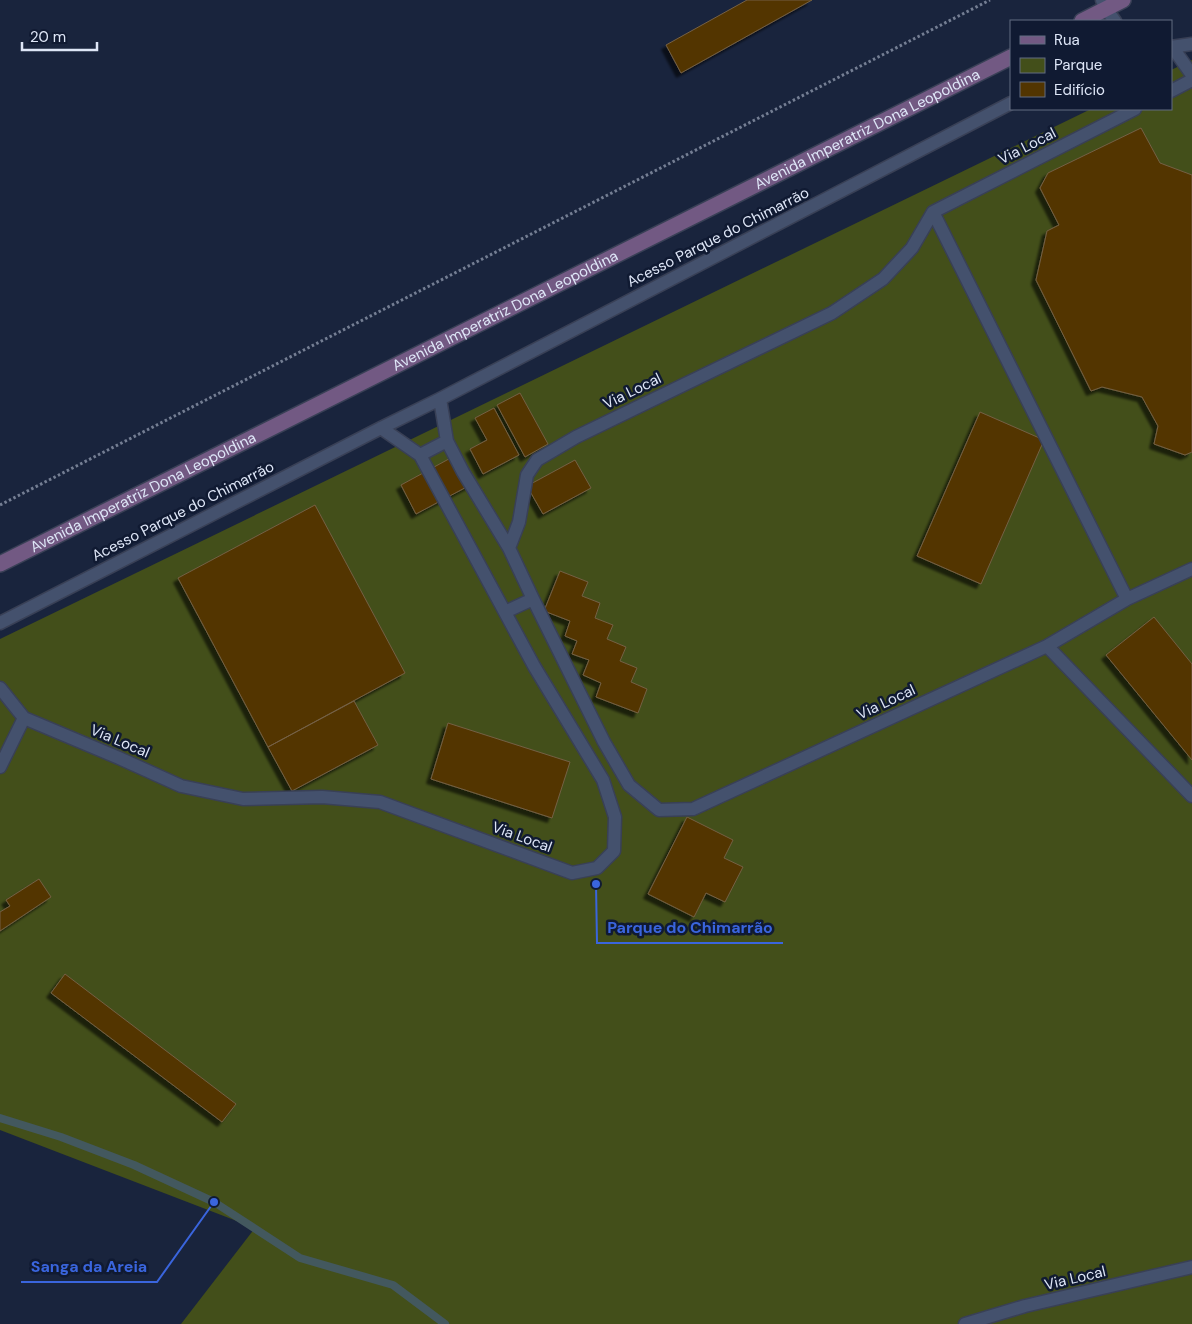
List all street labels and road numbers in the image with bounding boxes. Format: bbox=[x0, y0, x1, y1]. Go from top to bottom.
street label: Avenida Imperatriz Dona Leopoldina bbox=[751, 64, 983, 194]
street label: Via Local bbox=[995, 123, 1059, 169]
street label: Acesso Parque do Chimarrão bbox=[624, 182, 813, 292]
street label: Avenida Imperatriz Dona Leopoldina bbox=[389, 246, 621, 376]
street label: Via Local bbox=[600, 368, 664, 414]
street label: Avenida Imperatriz Dona Leopoldina bbox=[27, 427, 259, 557]
street label: Acesso Parque do Chimarrão bbox=[89, 456, 278, 566]
street label: Via Local bbox=[854, 680, 918, 724]
street label: Via Local bbox=[87, 720, 153, 762]
street label: Via Local bbox=[489, 817, 555, 857]
street label: Via Local bbox=[1042, 1261, 1108, 1295]

